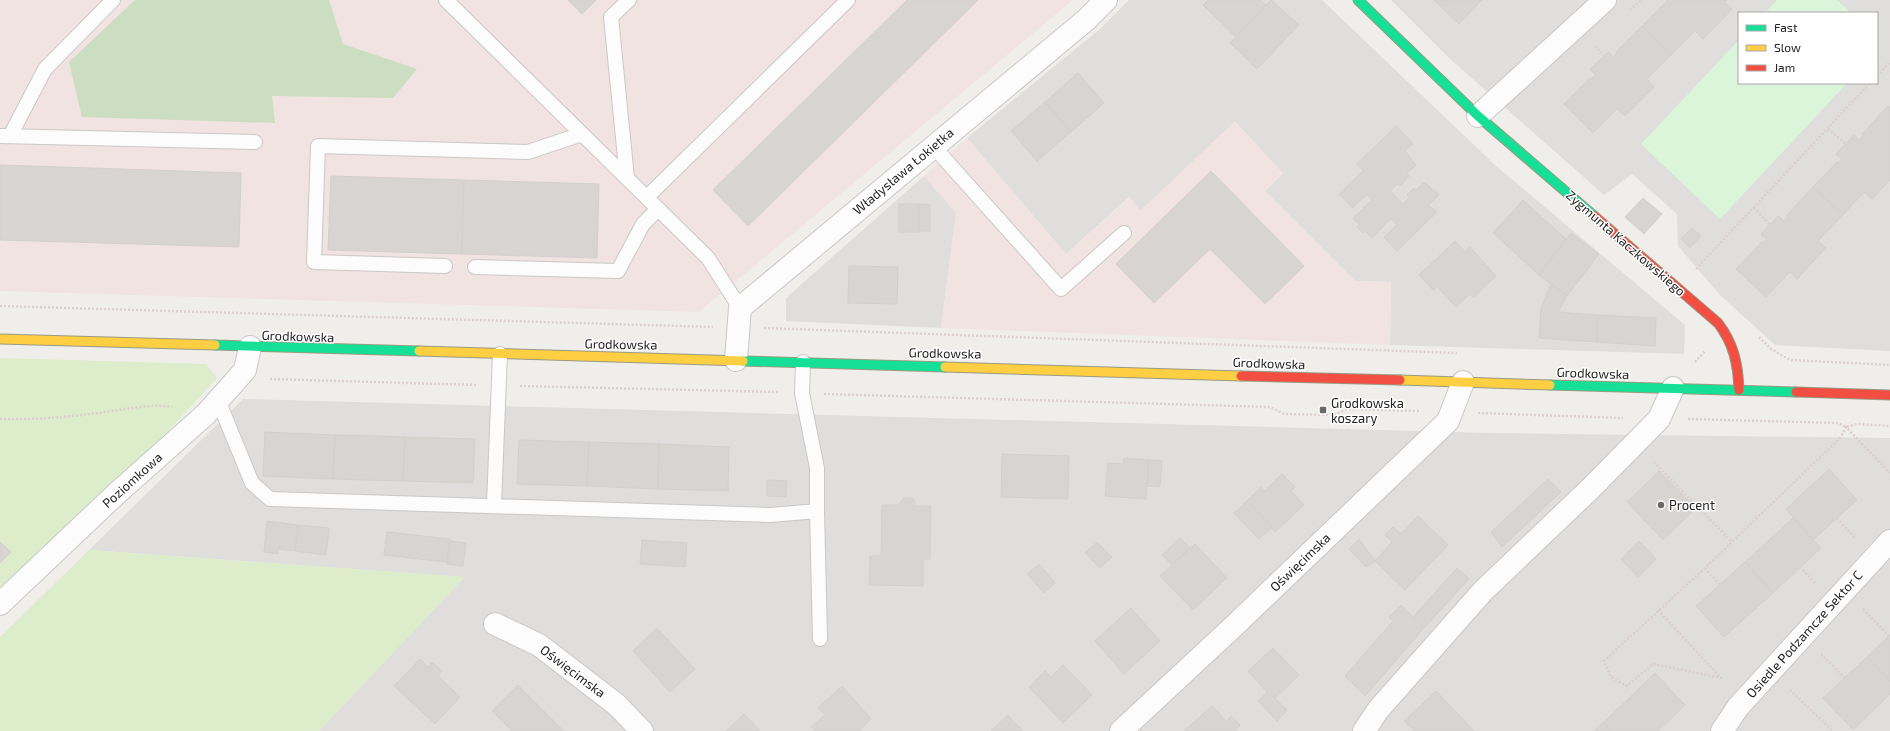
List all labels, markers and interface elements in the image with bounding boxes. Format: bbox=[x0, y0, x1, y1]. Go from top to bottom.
legend bbox=[1738, 12, 1878, 84]
text: Fast bbox=[1774, 20, 1798, 34]
text: Slow bbox=[1774, 40, 1801, 54]
text: Jam bbox=[1774, 60, 1795, 74]
street label: Władysława Łokietka bbox=[849, 124, 957, 218]
street label: Zygmunta Kaczkowskiego bbox=[1563, 187, 1689, 299]
street label: Grodkowska bbox=[261, 327, 335, 345]
street label: Grodkowska bbox=[584, 335, 658, 353]
street label: Grodkowska bbox=[908, 344, 982, 362]
street label: Grodkowska bbox=[1232, 354, 1306, 372]
street label: Grodkowska bbox=[1556, 364, 1630, 382]
place label: Grodkowska koszary bbox=[1331, 395, 1404, 426]
marker: Grodkowska koszary bbox=[1318, 405, 1328, 415]
street label: Poziomkowa bbox=[99, 449, 165, 511]
place label: Procent bbox=[1669, 497, 1715, 513]
marker: Procent bbox=[1656, 500, 1666, 510]
street label: Oświęcimska bbox=[1267, 529, 1333, 595]
street label: Osiedle Podzamcze Sektor C bbox=[1743, 567, 1865, 701]
street label: Oświęcimska bbox=[537, 641, 609, 701]

